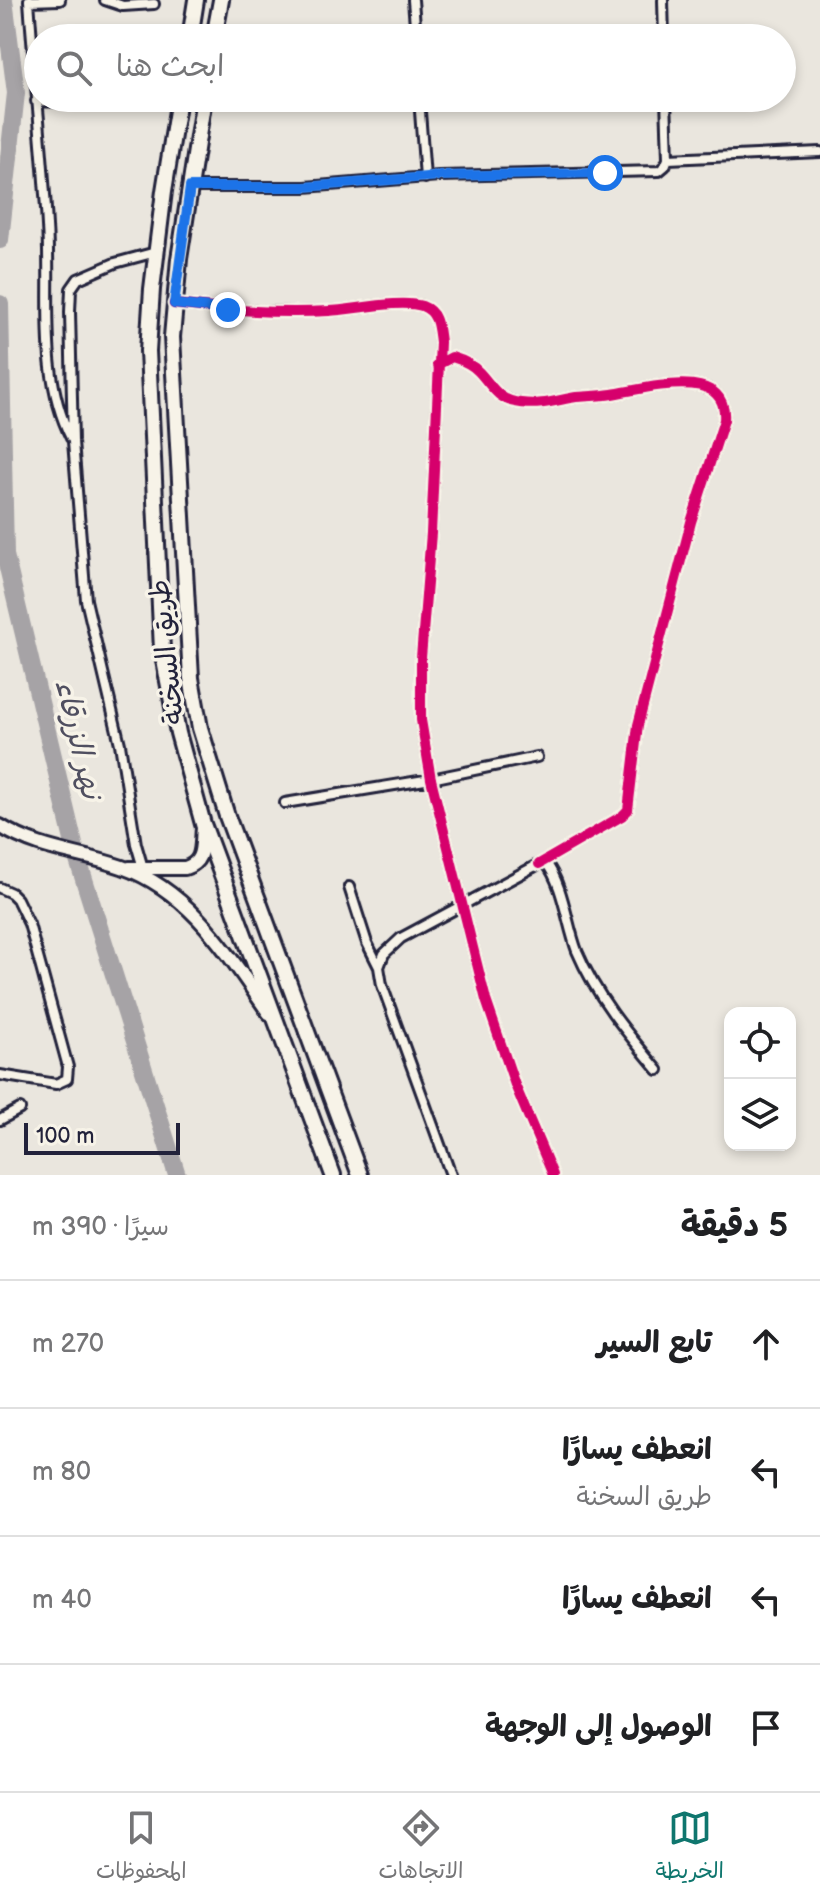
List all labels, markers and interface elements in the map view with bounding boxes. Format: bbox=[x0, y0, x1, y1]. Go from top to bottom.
search box bbox=[24, 24, 796, 112]
icon: search bbox=[52, 46, 96, 90]
text: ابحث هنا bbox=[116, 49, 224, 85]
route start bbox=[587, 155, 623, 191]
route end bbox=[210, 292, 246, 328]
street label: طريق السخنة bbox=[143, 578, 191, 726]
water label: نهر الزرقاء bbox=[47, 676, 110, 805]
map controls bbox=[724, 1007, 796, 1151]
button: locate bbox=[724, 1007, 796, 1079]
button: layers bbox=[724, 1079, 796, 1151]
scale bar bbox=[24, 1119, 180, 1155]
text: 100 m bbox=[36, 1123, 95, 1150]
text: 5 دقيقة bbox=[681, 1205, 788, 1246]
text: سيرًا · 390 m bbox=[32, 1212, 169, 1243]
icon: ahead bbox=[744, 1322, 788, 1366]
text: تابع السير bbox=[597, 1325, 712, 1361]
text: 270 m bbox=[32, 1329, 104, 1360]
text: انعطف يسارًا bbox=[562, 1432, 712, 1468]
icon: left bbox=[744, 1450, 788, 1494]
text: 80 m bbox=[32, 1457, 91, 1488]
text: طريق السخنة bbox=[577, 1482, 712, 1513]
icon: left bbox=[744, 1578, 788, 1622]
text: انعطف يسارًا bbox=[562, 1581, 712, 1617]
text: 40 m bbox=[32, 1585, 92, 1616]
icon: arrive bbox=[744, 1706, 788, 1750]
text: الوصول إلى الوجهة bbox=[485, 1709, 712, 1745]
tab: المحفوظات bbox=[96, 1806, 187, 1890]
tab: الاتجاهات bbox=[378, 1806, 463, 1890]
tab: الخريطة bbox=[655, 1806, 724, 1890]

